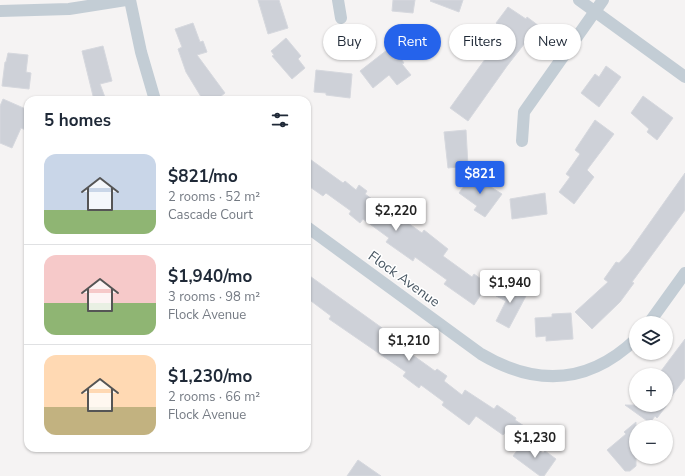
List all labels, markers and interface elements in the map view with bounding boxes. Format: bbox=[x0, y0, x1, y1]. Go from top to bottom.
chip: Buy bbox=[323, 24, 376, 60]
chip: Rent bbox=[384, 24, 441, 60]
chip: Filters bbox=[449, 24, 516, 60]
chip: New bbox=[524, 24, 581, 60]
text: 5 homes bbox=[44, 109, 111, 132]
icon: filters bbox=[269, 109, 291, 131]
pin: $821 bbox=[456, 161, 504, 195]
text: $821/mo bbox=[168, 165, 238, 188]
text: $821 bbox=[464, 165, 496, 183]
icon: home bbox=[76, 170, 124, 218]
text: 2 rooms · 52 m² bbox=[168, 188, 260, 206]
pin: $2,220 bbox=[363, 198, 429, 232]
text: $2,220 bbox=[375, 202, 417, 220]
text: Cascade Court bbox=[168, 206, 253, 224]
street label: Flock Avenue bbox=[364, 247, 444, 311]
text: $1,940/mo bbox=[168, 265, 252, 288]
pin: $1,940 bbox=[477, 270, 543, 304]
icon: home bbox=[76, 271, 124, 319]
text: $1,940 bbox=[489, 274, 531, 292]
text: 3 rooms · 98 m² bbox=[168, 288, 260, 306]
text: Flock Avenue bbox=[168, 306, 246, 324]
map controls bbox=[629, 316, 673, 464]
button: layers bbox=[629, 316, 673, 360]
pin: $1,210 bbox=[376, 328, 442, 362]
text: $1,210 bbox=[388, 332, 430, 350]
text: $1,230/mo bbox=[168, 365, 252, 388]
button: + bbox=[629, 368, 673, 412]
icon: home bbox=[76, 371, 124, 419]
text: 2 rooms · 66 m² bbox=[168, 388, 260, 406]
text: Flock Avenue bbox=[168, 406, 246, 424]
button: − bbox=[629, 420, 673, 464]
pin: $1,230 bbox=[502, 425, 568, 459]
text: $1,230 bbox=[514, 429, 556, 447]

